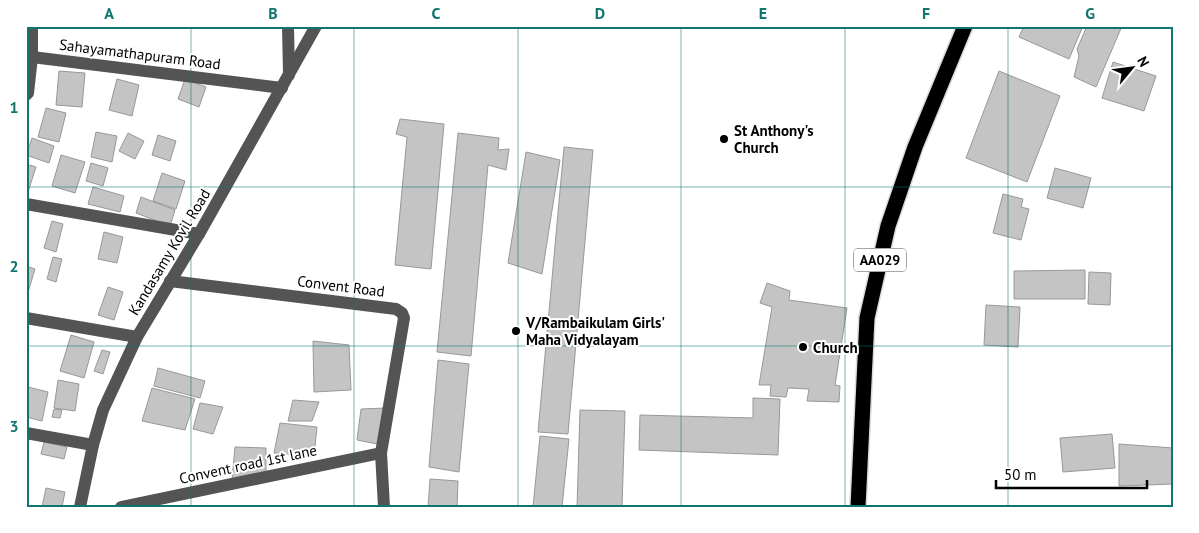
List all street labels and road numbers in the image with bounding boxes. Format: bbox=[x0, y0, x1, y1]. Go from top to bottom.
street label: Sahayamathapuram Road bbox=[58, 35, 222, 73]
street label: Kandasamy Kovil Road bbox=[124, 185, 214, 319]
road number: AA029 bbox=[854, 248, 906, 272]
street label: Convent Road bbox=[296, 271, 386, 301]
street label: Convent road 1st lane bbox=[177, 440, 319, 488]

